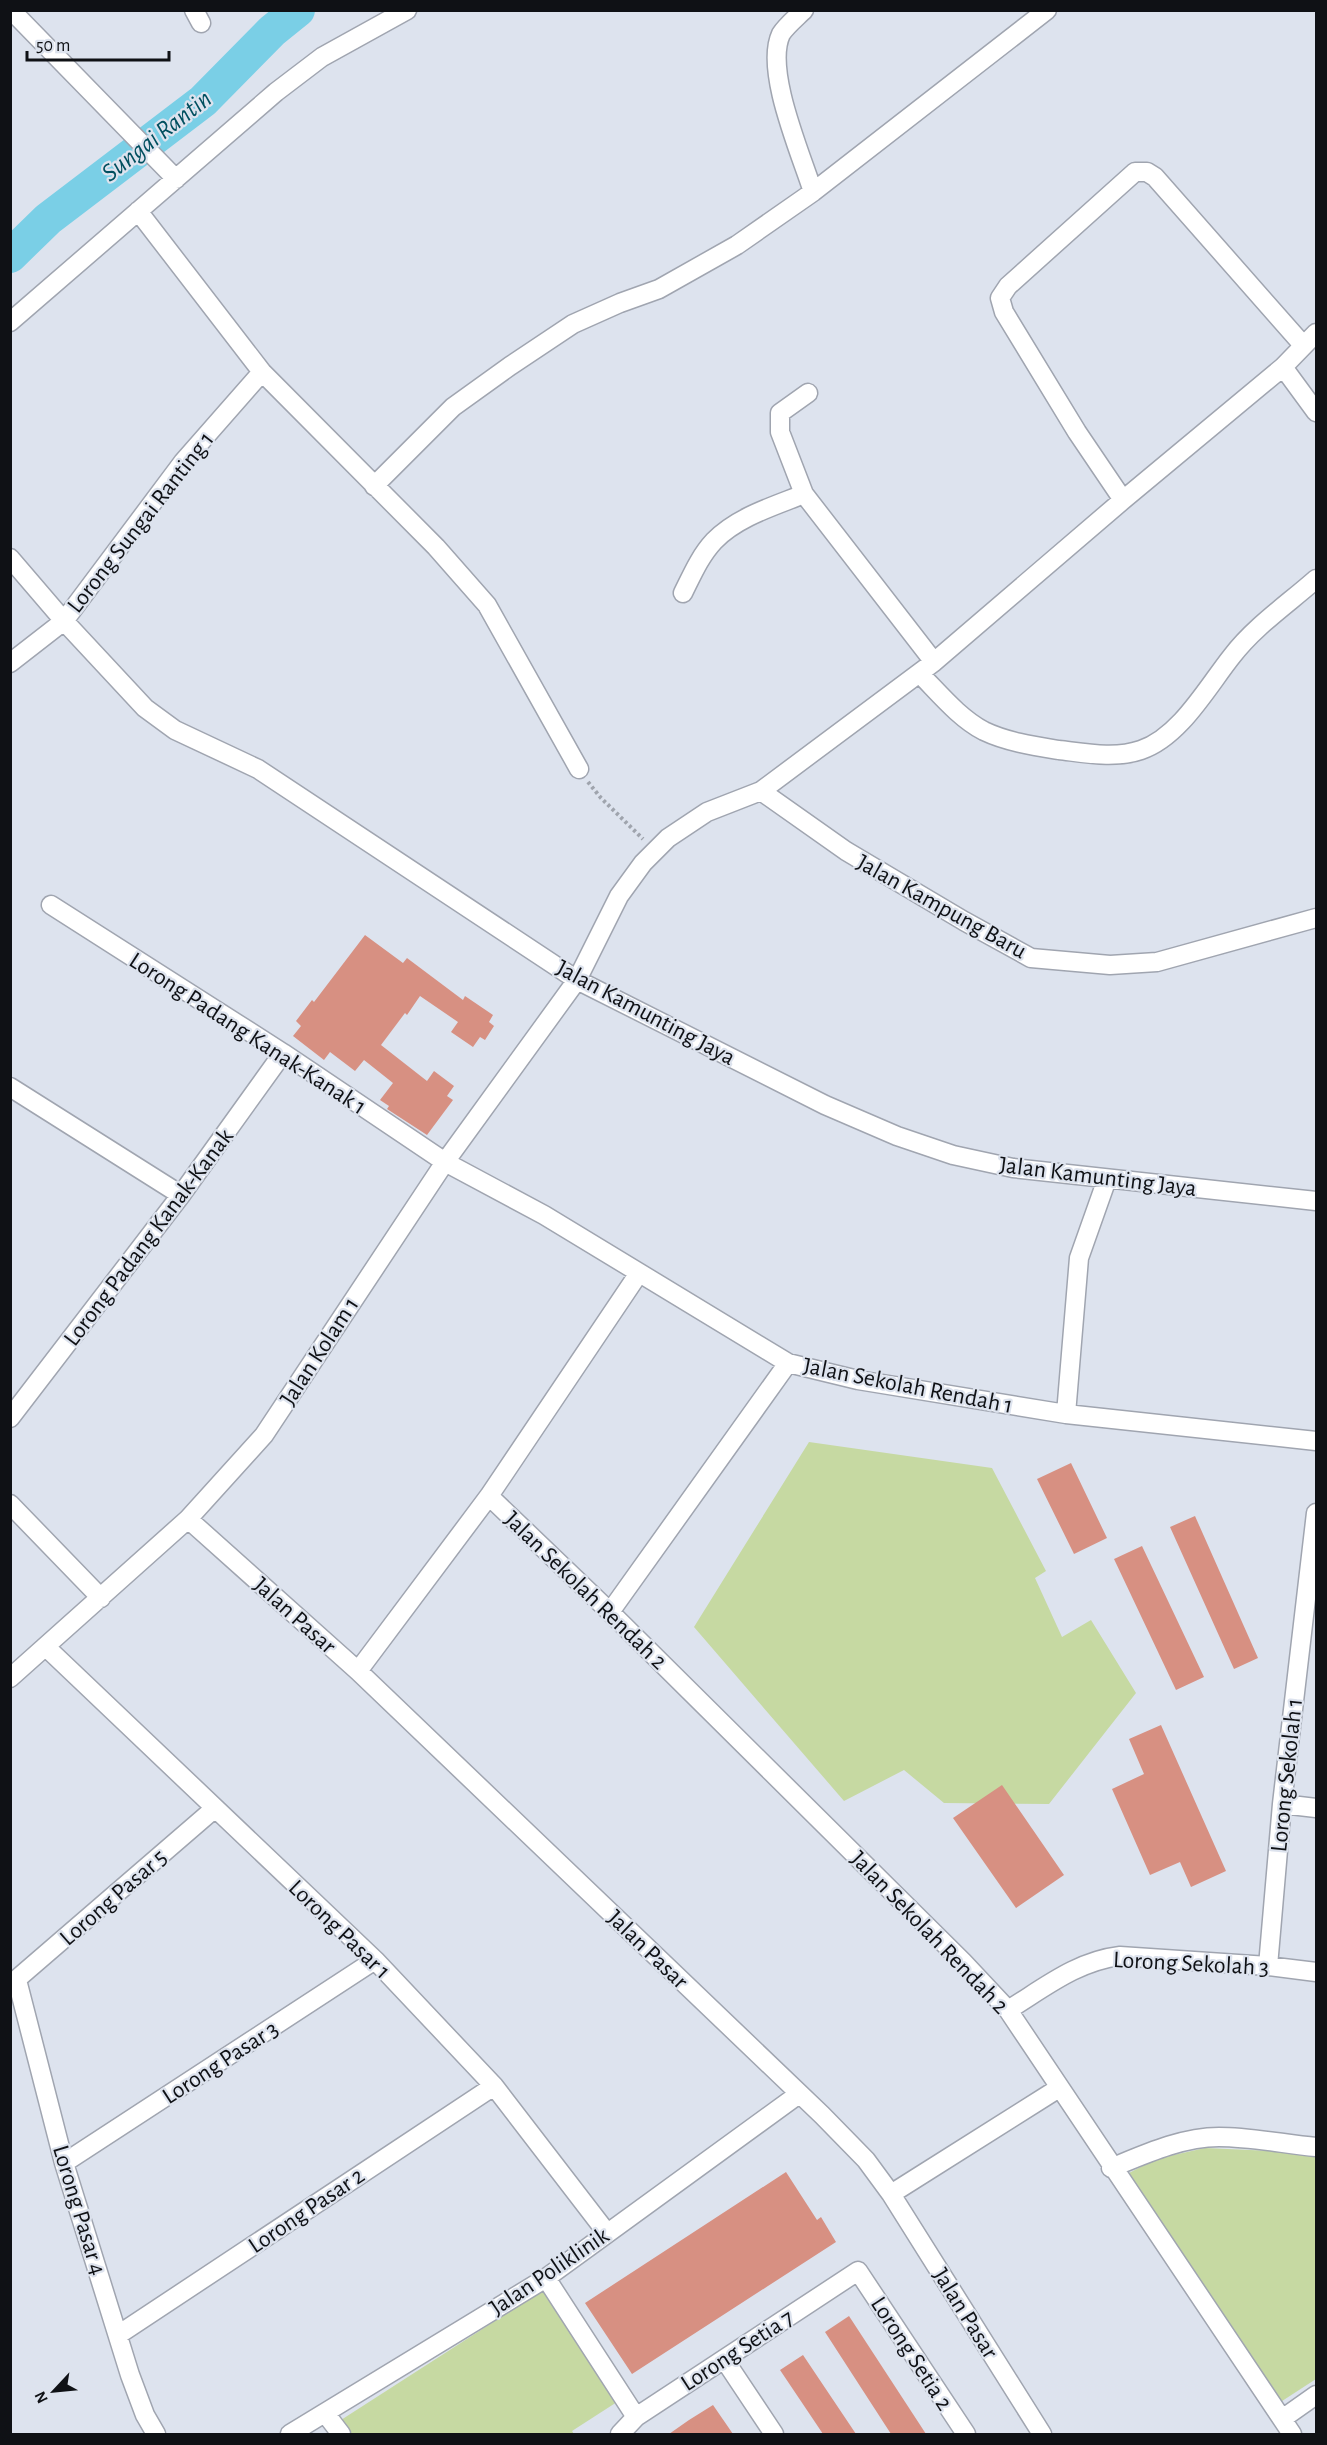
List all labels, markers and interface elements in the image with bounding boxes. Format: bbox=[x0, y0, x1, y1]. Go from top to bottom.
scale bar bbox=[27, 24, 170, 62]
text: 50 m bbox=[36, 37, 70, 55]
water label: Sungai Rantin bbox=[97, 85, 216, 186]
street label: Lorong Sungai Ranting 1 bbox=[63, 428, 219, 618]
street label: Jalan Kampung Baru bbox=[853, 850, 1030, 963]
street label: Lorong Padang Kanak-Kanak 1 bbox=[125, 948, 370, 1119]
street label: Jalan Kamunting Jaya bbox=[552, 956, 739, 1070]
street label: Lorong Padang Kanak-Kanak bbox=[59, 1125, 238, 1351]
street label: Jalan Kamunting Jaya bbox=[998, 1153, 1198, 1201]
street label: Jalan Kolam 1 bbox=[276, 1293, 364, 1410]
street label: Jalan Sekolah Rendah 1 bbox=[801, 1354, 1015, 1418]
street label: Jalan Sekolah Rendah 2 bbox=[499, 1507, 671, 1674]
street label: Jalan Pasar bbox=[249, 1573, 340, 1659]
street label: Lorong Sekolah 1 bbox=[1267, 1697, 1307, 1853]
street label: Lorong Pasar 5 bbox=[56, 1845, 172, 1950]
street label: Jalan Sekolah Rendah 2 bbox=[846, 1847, 1013, 2019]
street label: Lorong Pasar 1 bbox=[284, 1876, 395, 1984]
street label: Jalan Pasar bbox=[602, 1906, 692, 1994]
street label: Lorong Sekolah 3 bbox=[1112, 1948, 1270, 1980]
street label: Lorong Pasar 3 bbox=[158, 2017, 283, 2109]
street label: Lorong Pasar 4 bbox=[48, 2143, 110, 2278]
street label: Lorong Pasar 2 bbox=[244, 2163, 369, 2258]
street label: Jalan Poliklinik bbox=[486, 2223, 614, 2320]
street label: Jalan Pasar bbox=[928, 2264, 1002, 2363]
street label: Lorong Setia 2 bbox=[866, 2293, 957, 2415]
street label: Lorong Setia 7 bbox=[677, 2306, 798, 2396]
north arrow bbox=[24, 2361, 84, 2421]
text: N bbox=[32, 2389, 51, 2406]

